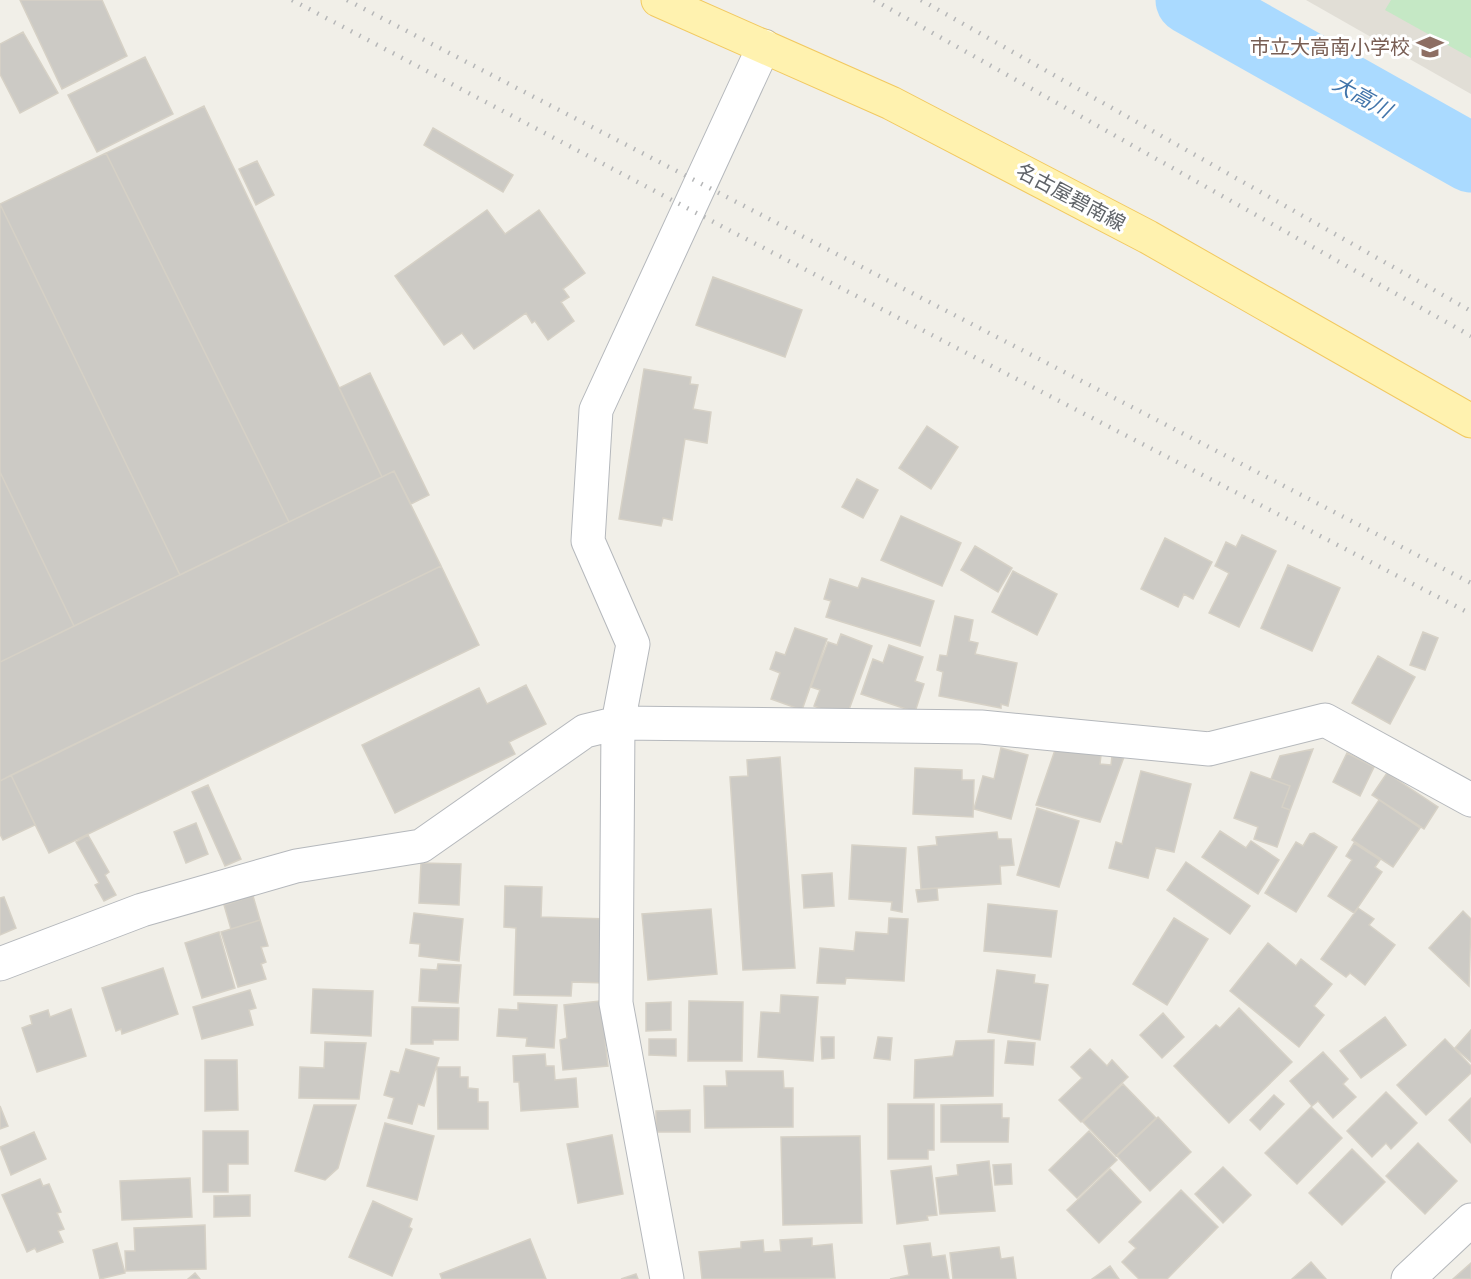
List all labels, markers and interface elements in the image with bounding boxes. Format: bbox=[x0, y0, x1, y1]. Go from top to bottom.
school or university icon: 市立大高南小学校 bbox=[1415, 32, 1445, 62]
place label: 市立大高南小学校 bbox=[1250, 34, 1410, 58]
water label: 大高川 bbox=[1329, 69, 1398, 123]
street label: 名古屋碧南線 bbox=[1013, 157, 1130, 235]

